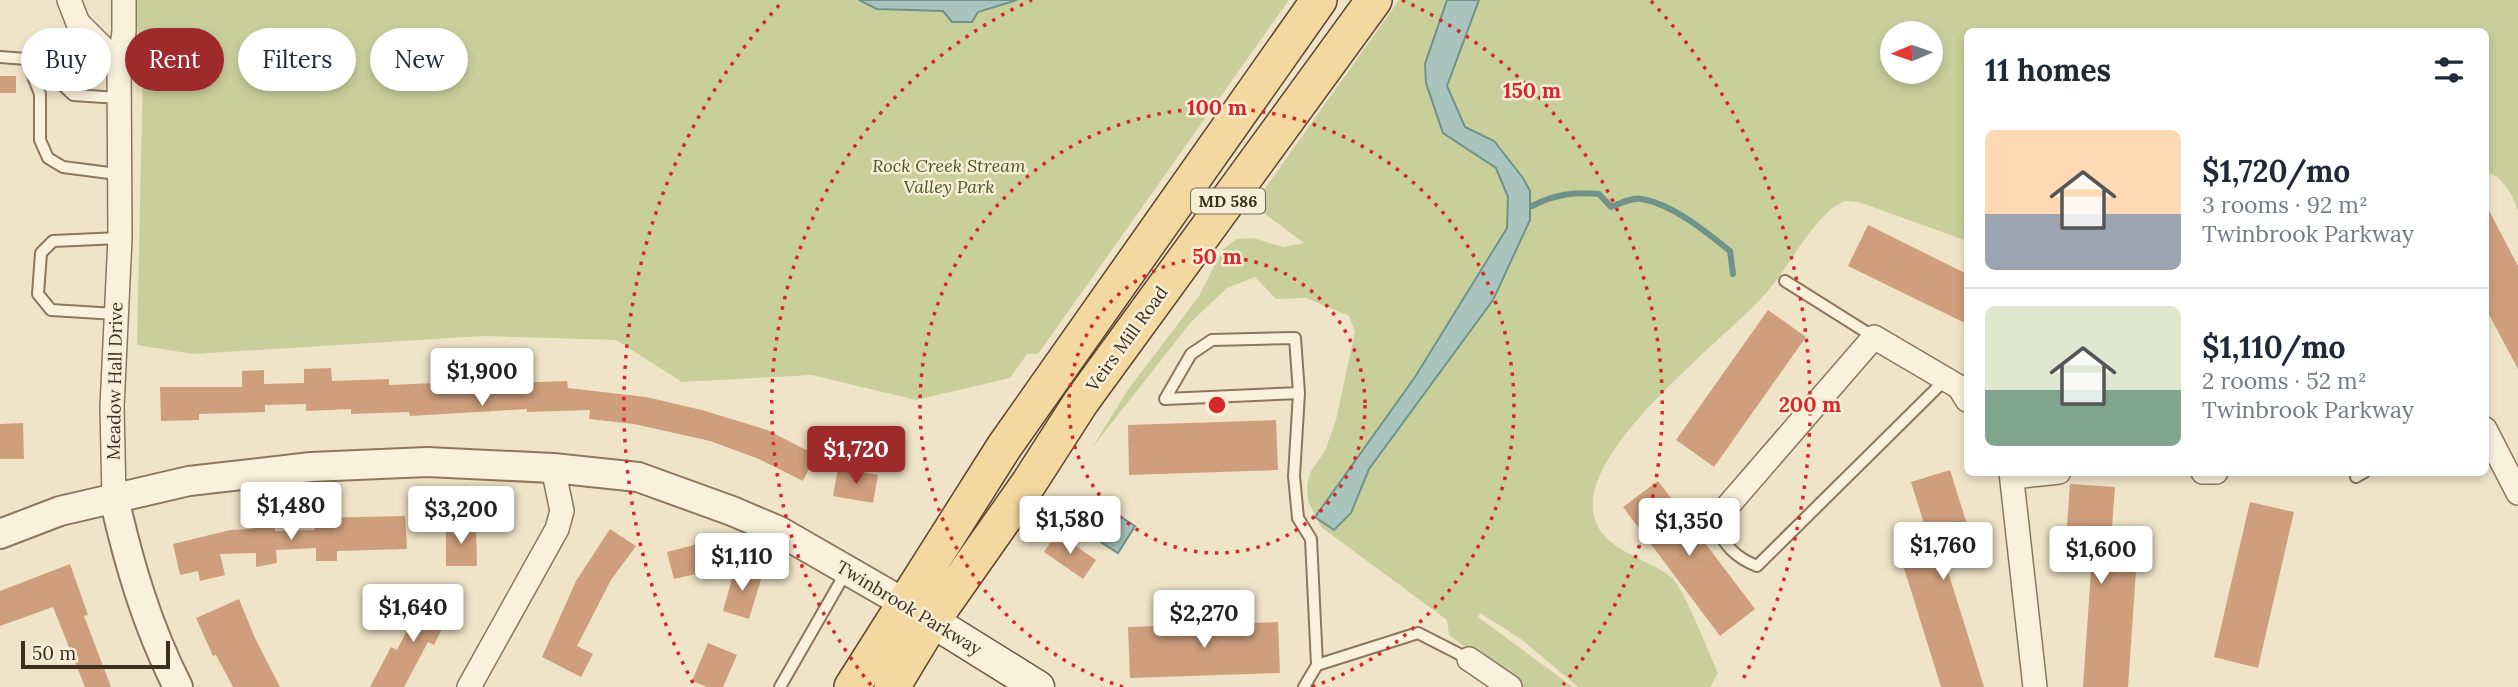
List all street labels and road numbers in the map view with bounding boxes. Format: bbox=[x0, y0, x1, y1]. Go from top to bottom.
road number: MD 586 bbox=[1191, 188, 1265, 214]
street label: Veirs Mill Road bbox=[1080, 281, 1173, 397]
street label: Meadow Hall Drive bbox=[102, 301, 127, 460]
street label: Twinbrook Parkway bbox=[832, 555, 987, 660]

